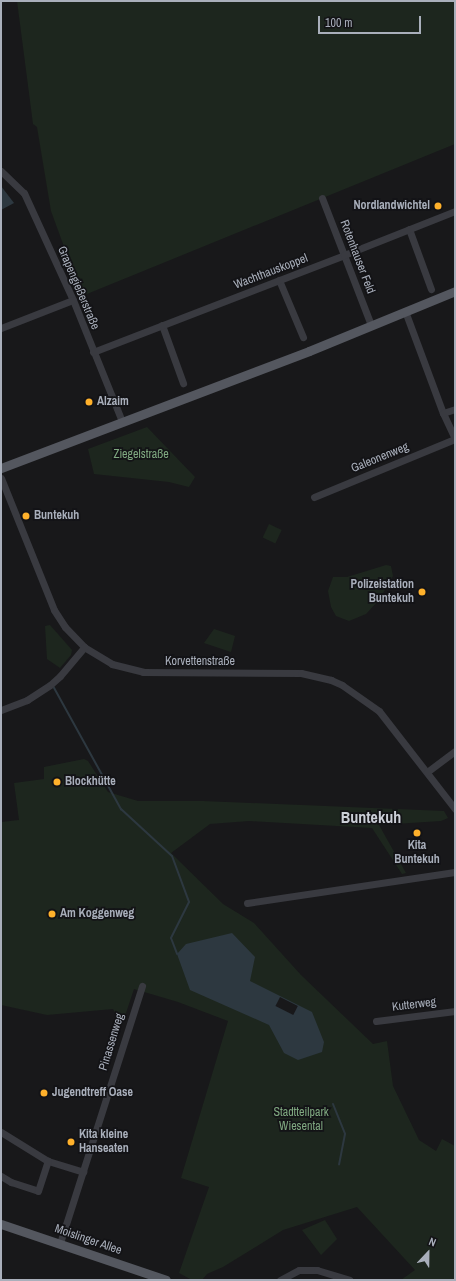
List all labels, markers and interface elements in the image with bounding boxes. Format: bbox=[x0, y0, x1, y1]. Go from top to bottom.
scale bar bbox=[320, 8, 423, 34]
text: 100 m bbox=[325, 15, 352, 31]
place label: Nordlandwichtel bbox=[353, 199, 430, 213]
marker: Nordlandwichtel bbox=[433, 201, 443, 211]
street label: Rotenhauser Feld bbox=[336, 218, 378, 296]
street label: Grapengießerstraße bbox=[54, 244, 102, 332]
street label: Wachthauskoppel bbox=[232, 251, 310, 293]
place label: Alzaim bbox=[97, 395, 129, 409]
marker: Alzaim bbox=[84, 397, 94, 407]
street label: Galeonenweg bbox=[349, 440, 411, 476]
park label: Ziegelstraße bbox=[113, 448, 169, 462]
place label: Buntekuh bbox=[34, 509, 79, 523]
marker: Buntekuh bbox=[21, 511, 31, 521]
place label: Polizeistation Buntekuh bbox=[351, 578, 414, 606]
marker: Polizeistation Buntekuh bbox=[417, 587, 427, 597]
street label: Korvettenstraße bbox=[165, 655, 235, 669]
place label: Blockhütte bbox=[65, 775, 116, 789]
marker: Blockhütte bbox=[52, 777, 62, 787]
district label: Buntekuh bbox=[341, 807, 401, 827]
marker: Kita Buntekuh bbox=[412, 828, 422, 838]
place label: Kita Buntekuh bbox=[394, 839, 440, 867]
place label: Am Koggenweg bbox=[60, 907, 134, 921]
marker: Am Koggenweg bbox=[47, 909, 57, 919]
street label: Kutterweg bbox=[391, 995, 437, 1015]
street label: Pinassenweg bbox=[96, 1012, 128, 1072]
place label: Jugendtreff Oase bbox=[52, 1086, 133, 1100]
marker: Jugendtreff Oase bbox=[39, 1088, 49, 1098]
park label: Stadtteilpark Wiesental bbox=[273, 1106, 329, 1134]
place label: Kita kleine Hanseaten bbox=[79, 1128, 129, 1156]
marker: Kita kleine Hanseaten bbox=[66, 1137, 76, 1147]
street label: Moislinger Allee bbox=[52, 1222, 124, 1258]
north arrow bbox=[408, 1233, 448, 1273]
text: N bbox=[427, 1234, 438, 1250]

